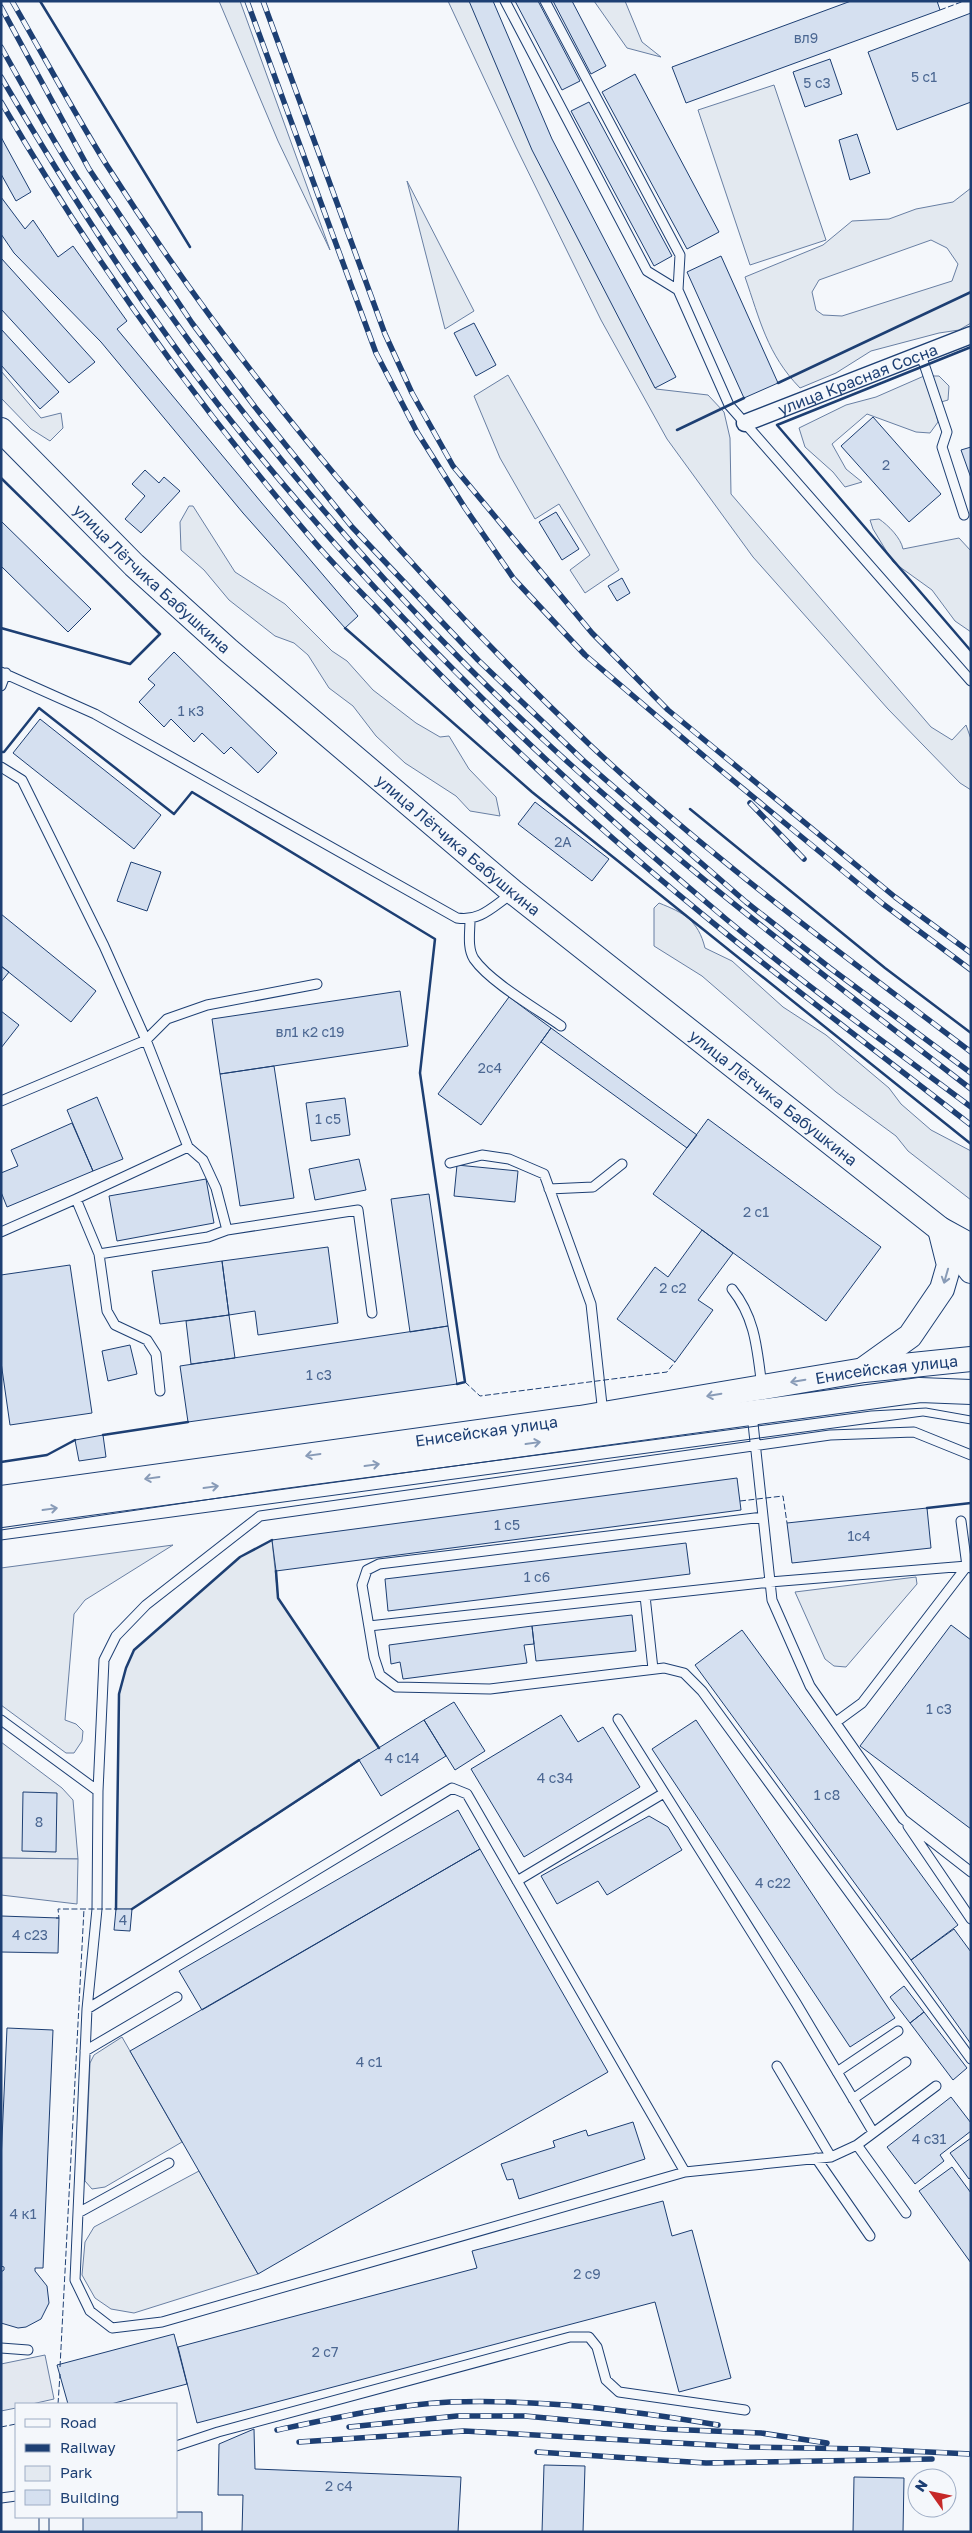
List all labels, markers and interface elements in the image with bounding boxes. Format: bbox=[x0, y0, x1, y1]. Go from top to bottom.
house number: вл9 bbox=[794, 29, 818, 46]
house number: 5 с1 bbox=[911, 68, 937, 85]
house number: 5 с3 bbox=[803, 74, 831, 91]
street label: улица Красная Сосна bbox=[775, 339, 940, 419]
house number: 2 bbox=[882, 456, 890, 473]
street label: улица Лётчика Бабушкина bbox=[69, 500, 235, 658]
house number: 1 к3 bbox=[178, 702, 204, 719]
street label: улица Лётчика Бабушкина bbox=[372, 770, 545, 920]
house number: 2А bbox=[554, 833, 572, 850]
house number: вл1 к2 с19 bbox=[276, 1023, 344, 1040]
street label: улица Лётчика Бабушкина bbox=[685, 1025, 862, 1170]
house number: 2с4 bbox=[478, 1059, 502, 1076]
house number: 1 с5 bbox=[315, 1110, 341, 1127]
house number: 2 с1 bbox=[743, 1203, 769, 1220]
one-way arrow bbox=[941, 1268, 951, 1284]
house number: 2 с2 bbox=[659, 1279, 687, 1296]
street label: Енисейская улица bbox=[814, 1350, 959, 1388]
house number: 1 с3 bbox=[306, 1366, 332, 1383]
one-way arrow bbox=[791, 1376, 807, 1386]
one-way arrow bbox=[706, 1391, 722, 1401]
street label: Енисейская улица bbox=[414, 1411, 559, 1451]
one-way arrow bbox=[524, 1438, 540, 1448]
one-way arrow bbox=[305, 1451, 321, 1461]
one-way arrow bbox=[363, 1460, 379, 1470]
one-way arrow bbox=[144, 1473, 160, 1483]
one-way arrow bbox=[202, 1482, 218, 1492]
one-way arrow bbox=[41, 1504, 57, 1514]
house number: 1 c5 bbox=[494, 1516, 520, 1533]
house number: 1с4 bbox=[848, 1527, 870, 1544]
house number: 1 с6 bbox=[524, 1568, 550, 1585]
house number: 1 с3 bbox=[926, 1700, 952, 1717]
house number: 4 с14 bbox=[385, 1749, 420, 1766]
house number: 4 с34 bbox=[537, 1769, 573, 1786]
house number: 1 с8 bbox=[814, 1786, 840, 1803]
house number: 8 bbox=[35, 1813, 43, 1830]
house number: 4 с22 bbox=[755, 1874, 791, 1891]
house number: 4 bbox=[119, 1911, 127, 1928]
house number: 4 с23 bbox=[12, 1926, 48, 1943]
house number: 4 с1 bbox=[356, 2053, 382, 2070]
house number: 4 с31 bbox=[912, 2130, 947, 2147]
house number: 4 к1 bbox=[10, 2205, 37, 2222]
house number: 2 с9 bbox=[573, 2265, 601, 2282]
house number: 2 с7 bbox=[312, 2343, 338, 2360]
legend bbox=[15, 2403, 178, 2518]
text: Road bbox=[60, 2413, 97, 2431]
text: Railway bbox=[60, 2438, 116, 2456]
text: Park bbox=[60, 2463, 93, 2481]
north arrow bbox=[907, 2468, 957, 2518]
house number: 2 с4 bbox=[325, 2477, 353, 2494]
text: N bbox=[911, 2477, 931, 2495]
text: Building bbox=[60, 2488, 120, 2506]

